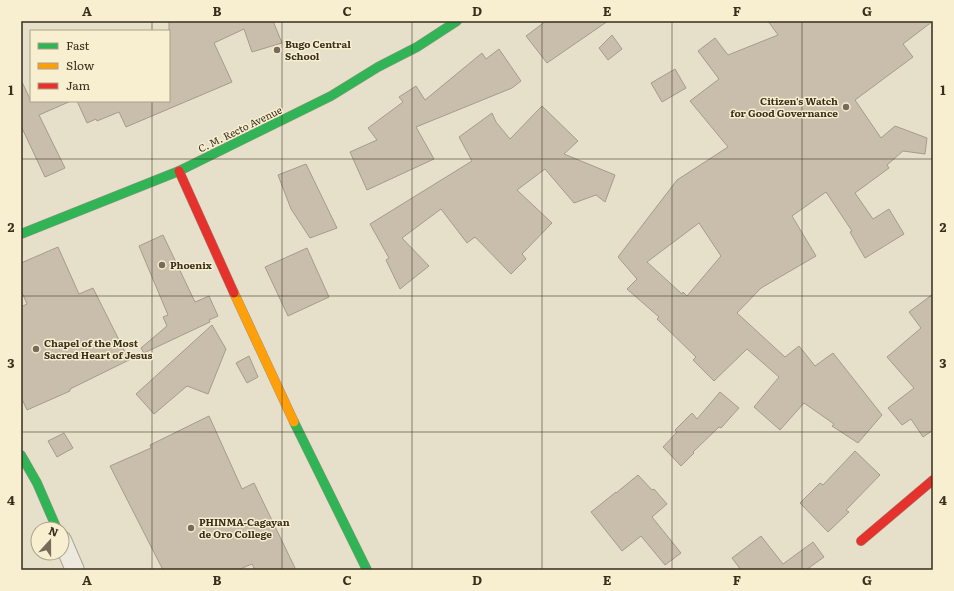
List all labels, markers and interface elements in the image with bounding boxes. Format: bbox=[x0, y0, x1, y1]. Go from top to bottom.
text: A bbox=[82, 1, 92, 20]
text: B bbox=[213, 1, 222, 20]
text: C bbox=[342, 1, 352, 20]
text: D bbox=[472, 1, 482, 20]
text: E bbox=[603, 1, 612, 20]
text: F bbox=[733, 1, 741, 20]
text: G bbox=[862, 1, 872, 20]
legend bbox=[30, 30, 170, 102]
text: Fast bbox=[66, 36, 90, 54]
place label: Bugo Central School bbox=[285, 36, 351, 63]
marker: Bugo Central School bbox=[272, 45, 282, 55]
text: Slow bbox=[66, 56, 95, 74]
text: Jam bbox=[66, 76, 91, 94]
text: 1 bbox=[8, 80, 14, 99]
text: 1 bbox=[940, 80, 946, 99]
place label: Citizen's Watch for Good Governance bbox=[730, 93, 838, 120]
street label: C. M. Recto Avenue bbox=[195, 102, 284, 155]
marker: Citizen's Watch for Good Governance bbox=[841, 102, 851, 112]
text: 2 bbox=[8, 217, 15, 236]
text: 2 bbox=[940, 217, 947, 236]
place label: Phoenix bbox=[170, 257, 212, 272]
marker: Phoenix bbox=[157, 260, 167, 270]
place label: Chapel of the Most Sacred Heart of Jesus bbox=[44, 335, 153, 362]
marker: Chapel of the Most Sacred Heart of Jesus bbox=[31, 344, 41, 354]
text: 3 bbox=[7, 353, 15, 372]
text: 3 bbox=[939, 353, 947, 372]
text: 4 bbox=[7, 490, 15, 509]
text: 4 bbox=[939, 490, 947, 509]
place label: PHINMA-Cagayan de Oro College bbox=[199, 514, 290, 541]
north arrow bbox=[30, 521, 70, 561]
text: N bbox=[47, 522, 61, 540]
marker: PHINMA-Cagayan de Oro College bbox=[186, 523, 196, 533]
text: A bbox=[82, 570, 92, 589]
text: B bbox=[213, 570, 222, 589]
text: C bbox=[342, 570, 352, 589]
text: D bbox=[472, 570, 482, 589]
text: E bbox=[603, 570, 612, 589]
text: F bbox=[733, 570, 741, 589]
text: G bbox=[862, 570, 872, 589]

